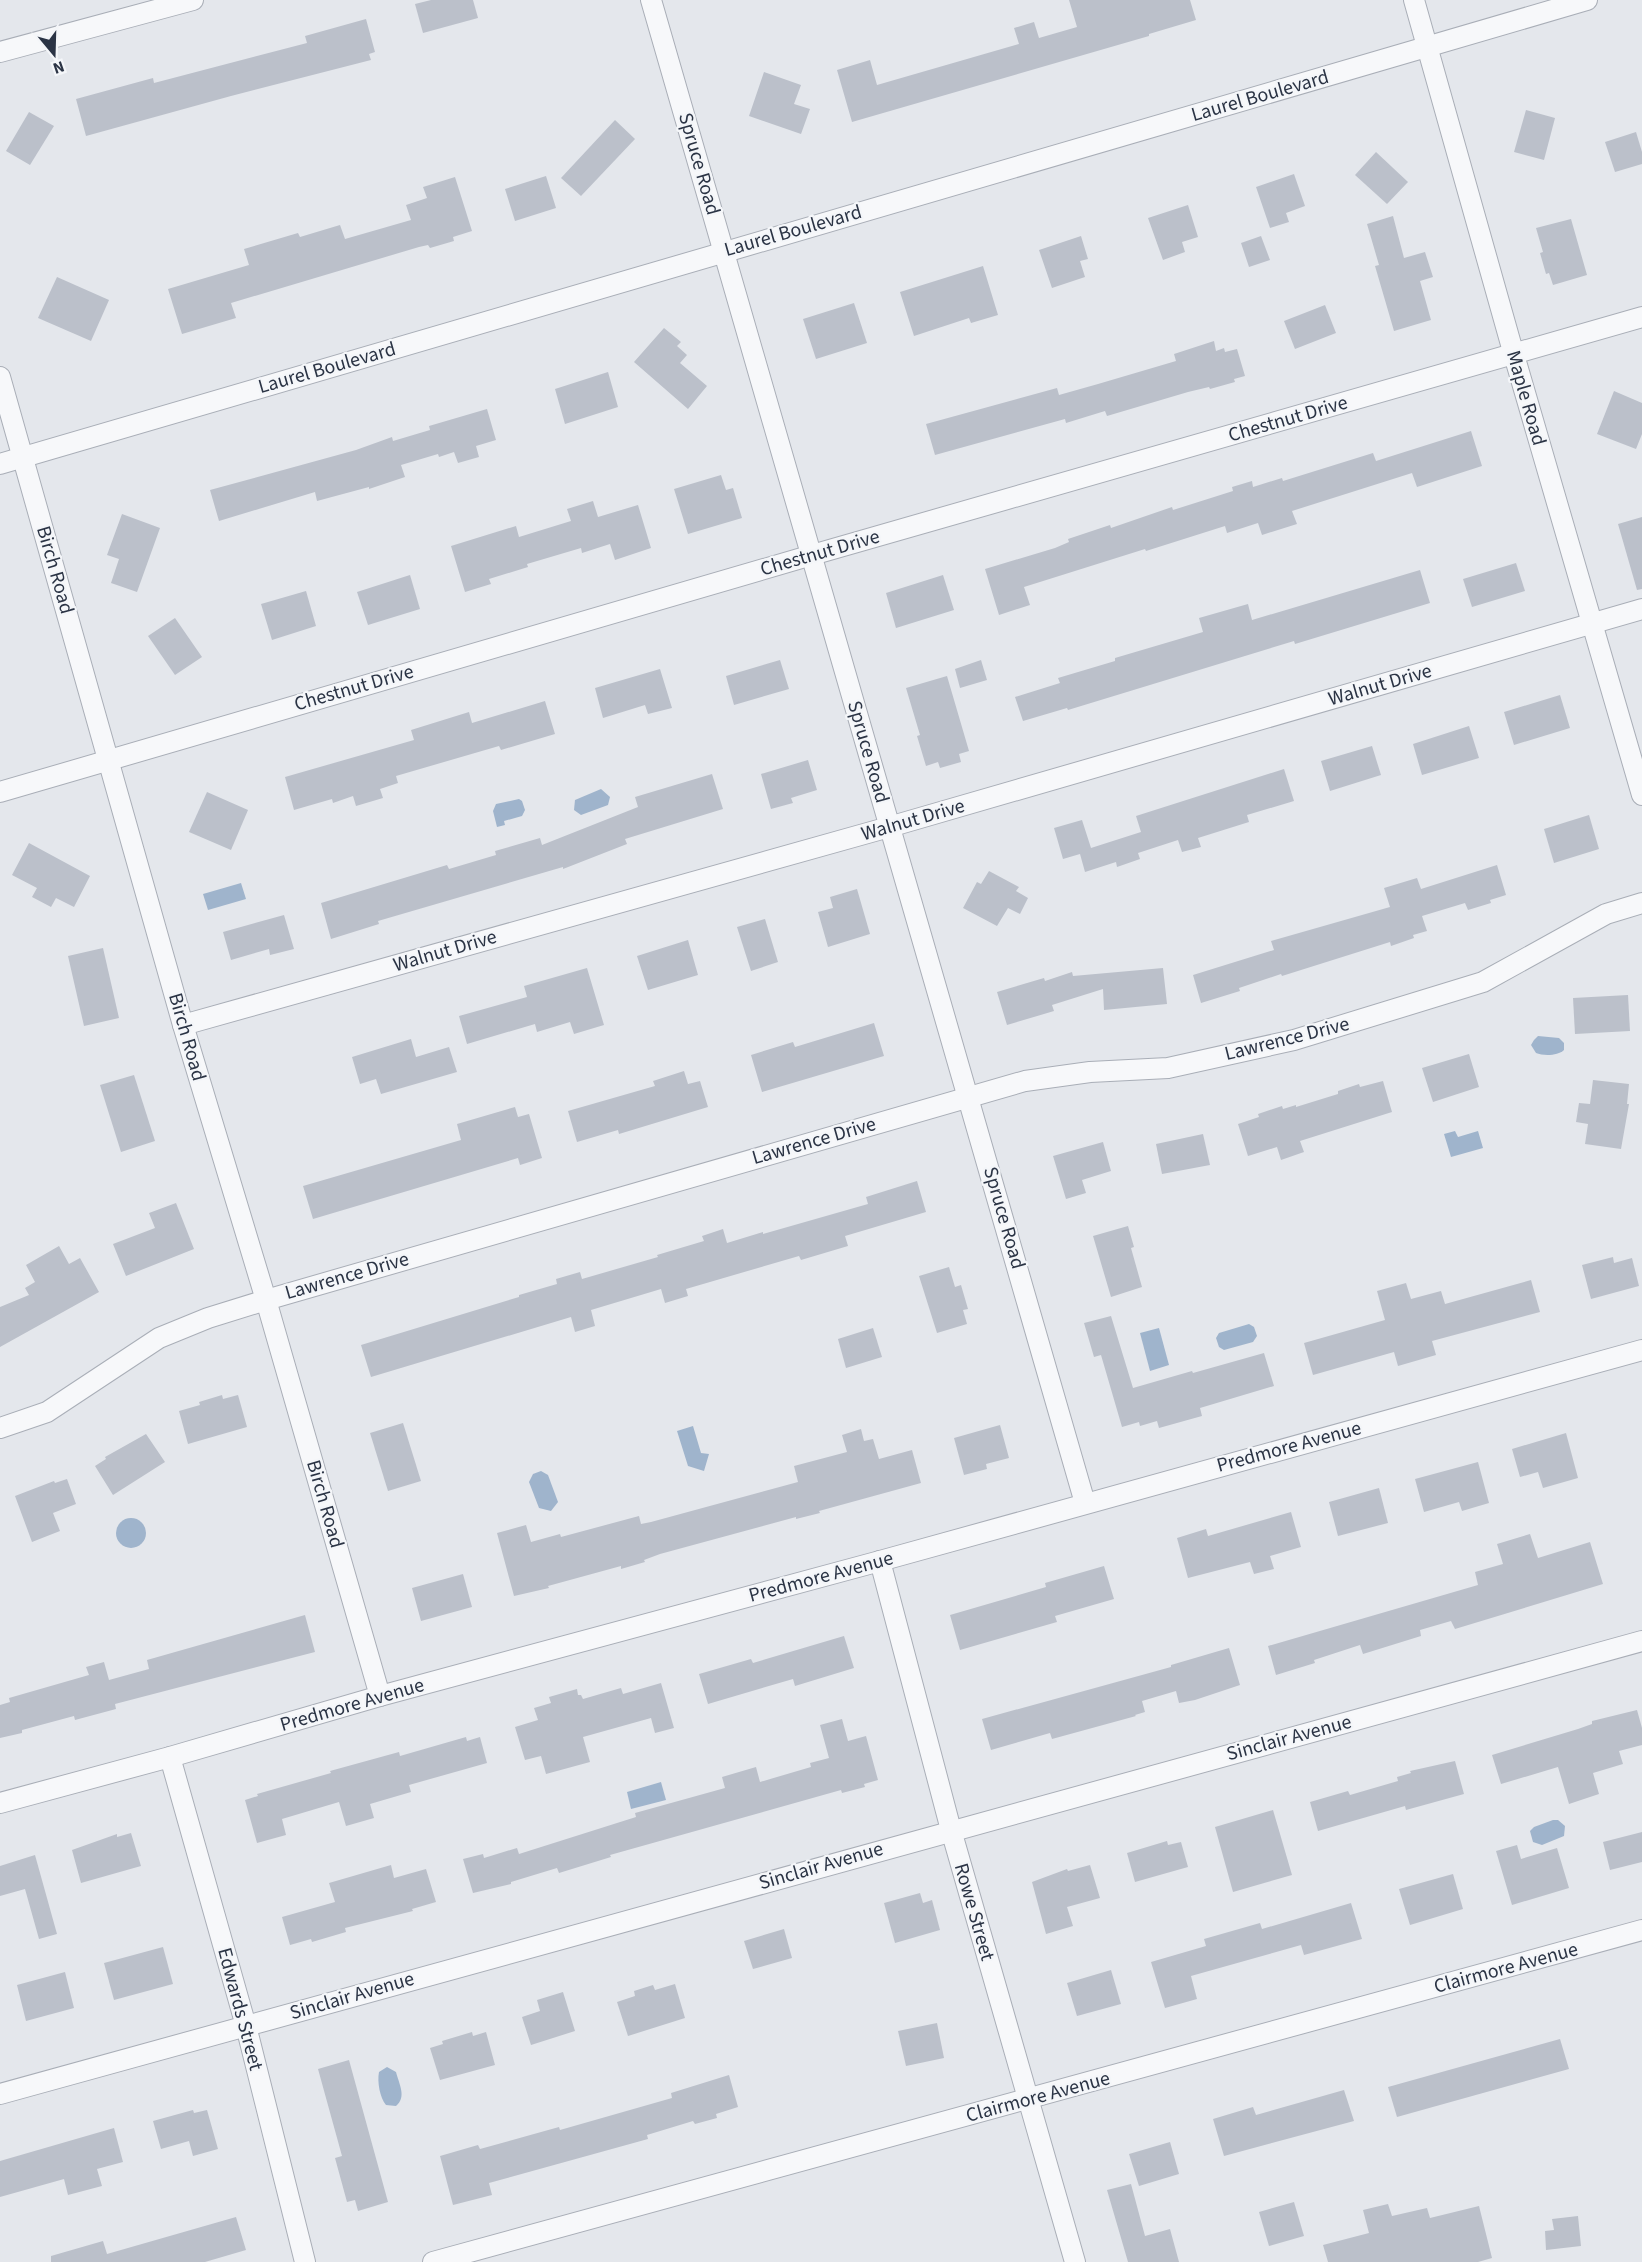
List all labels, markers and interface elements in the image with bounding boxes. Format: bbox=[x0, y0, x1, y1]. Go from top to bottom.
north arrow bbox=[24, 24, 84, 84]
text: N bbox=[50, 55, 67, 79]
street label: Laurel Boulevard bbox=[1188, 63, 1332, 129]
street label: Spruce Road bbox=[671, 110, 727, 218]
street label: Laurel Boulevard bbox=[721, 198, 865, 264]
street label: Laurel Boulevard bbox=[255, 335, 399, 401]
street label: Maple Road bbox=[1499, 347, 1553, 449]
street label: Chestnut Drive bbox=[1225, 389, 1351, 449]
street label: Birch Road bbox=[29, 523, 81, 617]
street label: Chestnut Drive bbox=[757, 523, 883, 583]
street label: Walnut Drive bbox=[1325, 657, 1435, 713]
street label: Chestnut Drive bbox=[291, 658, 417, 718]
street label: Spruce Road bbox=[840, 698, 896, 806]
street label: Walnut Drive bbox=[858, 792, 968, 848]
street label: Walnut Drive bbox=[390, 923, 500, 979]
street label: Birch Road bbox=[161, 990, 213, 1084]
street label: Lawrence Drive bbox=[1222, 1010, 1352, 1068]
street label: Lawrence Drive bbox=[749, 1110, 879, 1172]
street label: Spruce Road bbox=[976, 1164, 1032, 1272]
street label: Lawrence Drive bbox=[282, 1245, 412, 1307]
street label: Predmore Avenue bbox=[1214, 1414, 1365, 1480]
street label: Birch Road bbox=[299, 1457, 351, 1551]
street label: Predmore Avenue bbox=[746, 1544, 897, 1610]
street label: Predmore Avenue bbox=[277, 1671, 427, 1739]
street label: Sinclair Avenue bbox=[1223, 1708, 1355, 1768]
street label: Sinclair Avenue bbox=[755, 1835, 887, 1897]
street label: Rowe Street bbox=[947, 1860, 1001, 1964]
street label: Clairmore Avenue bbox=[1431, 1935, 1581, 2001]
street label: Edwards Street bbox=[210, 1945, 270, 2074]
street label: Sinclair Avenue bbox=[286, 1965, 418, 2027]
street label: Clairmore Avenue bbox=[963, 2064, 1113, 2130]

